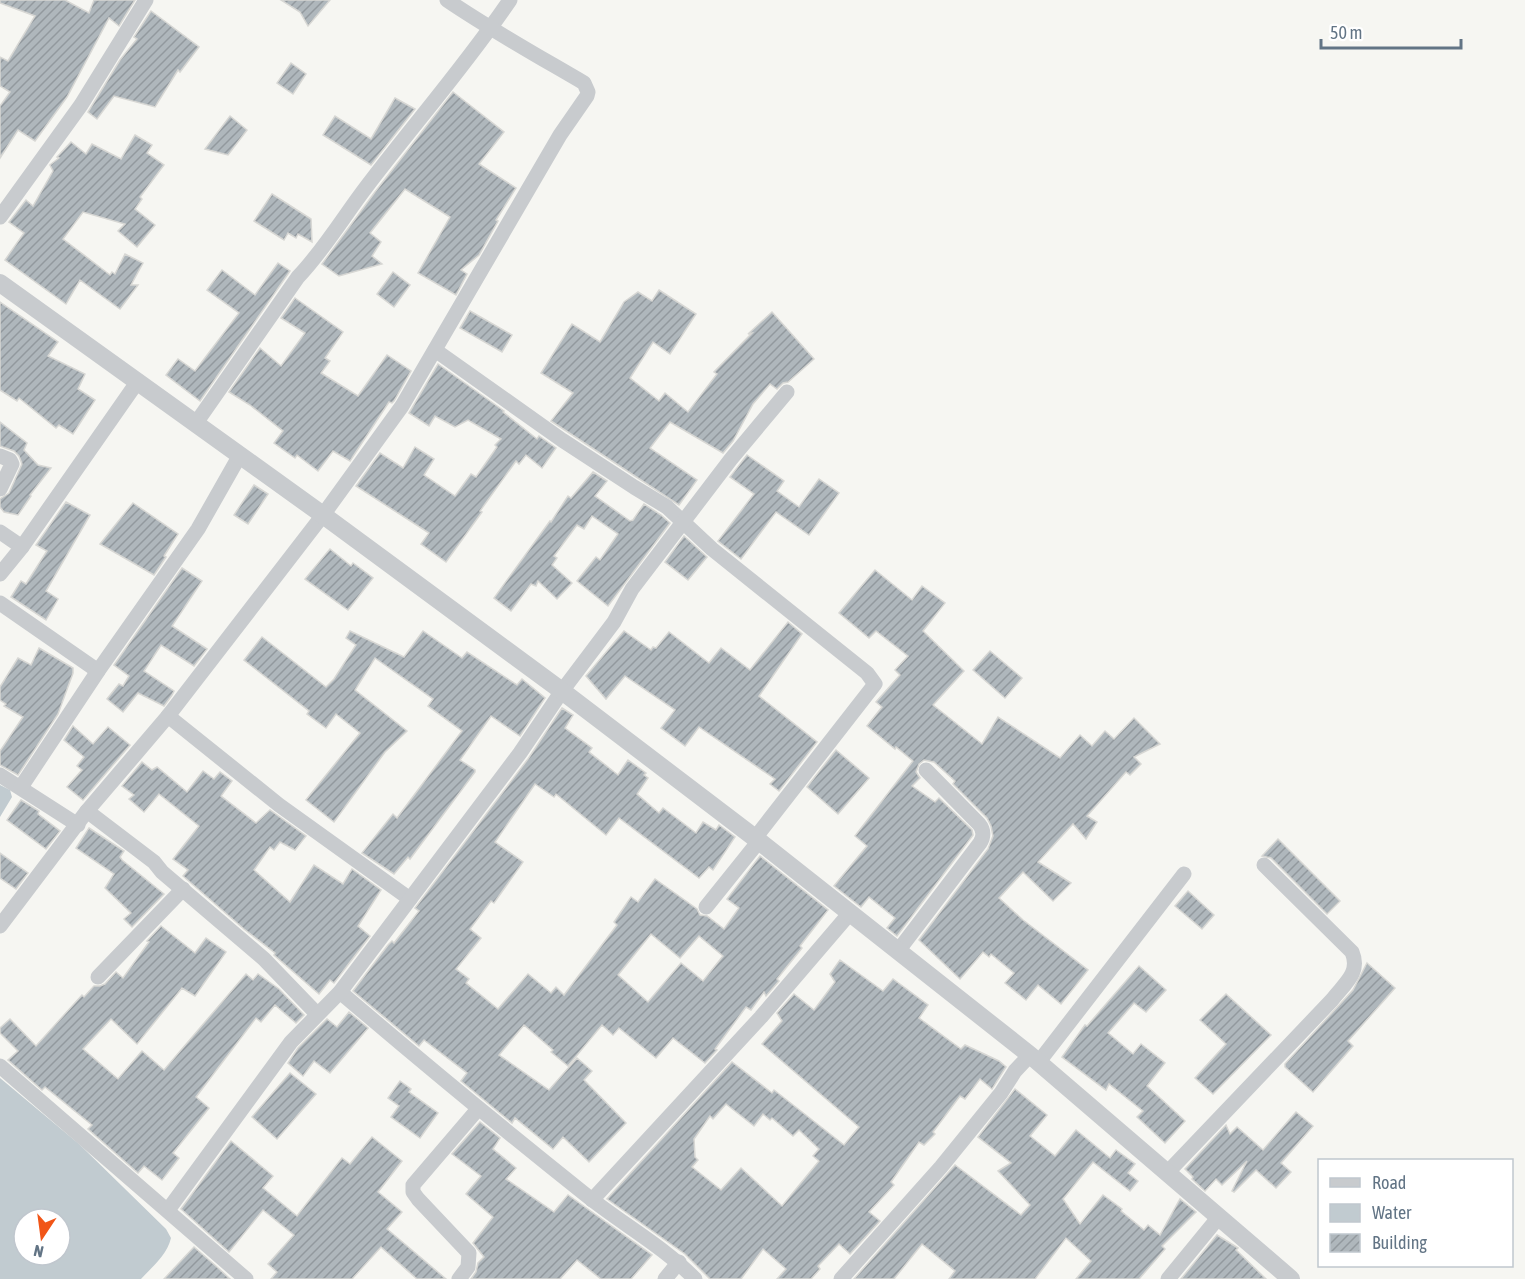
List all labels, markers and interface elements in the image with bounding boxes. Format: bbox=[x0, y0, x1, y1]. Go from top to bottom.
scale bar bbox=[1321, 12, 1460, 50]
text: 50 m bbox=[1330, 22, 1362, 43]
legend bbox=[1318, 1159, 1513, 1267]
text: Road bbox=[1372, 1172, 1406, 1193]
text: Water bbox=[1372, 1202, 1412, 1223]
north arrow bbox=[12, 1207, 72, 1267]
text: Building bbox=[1372, 1232, 1427, 1253]
text: N bbox=[32, 1242, 45, 1261]

